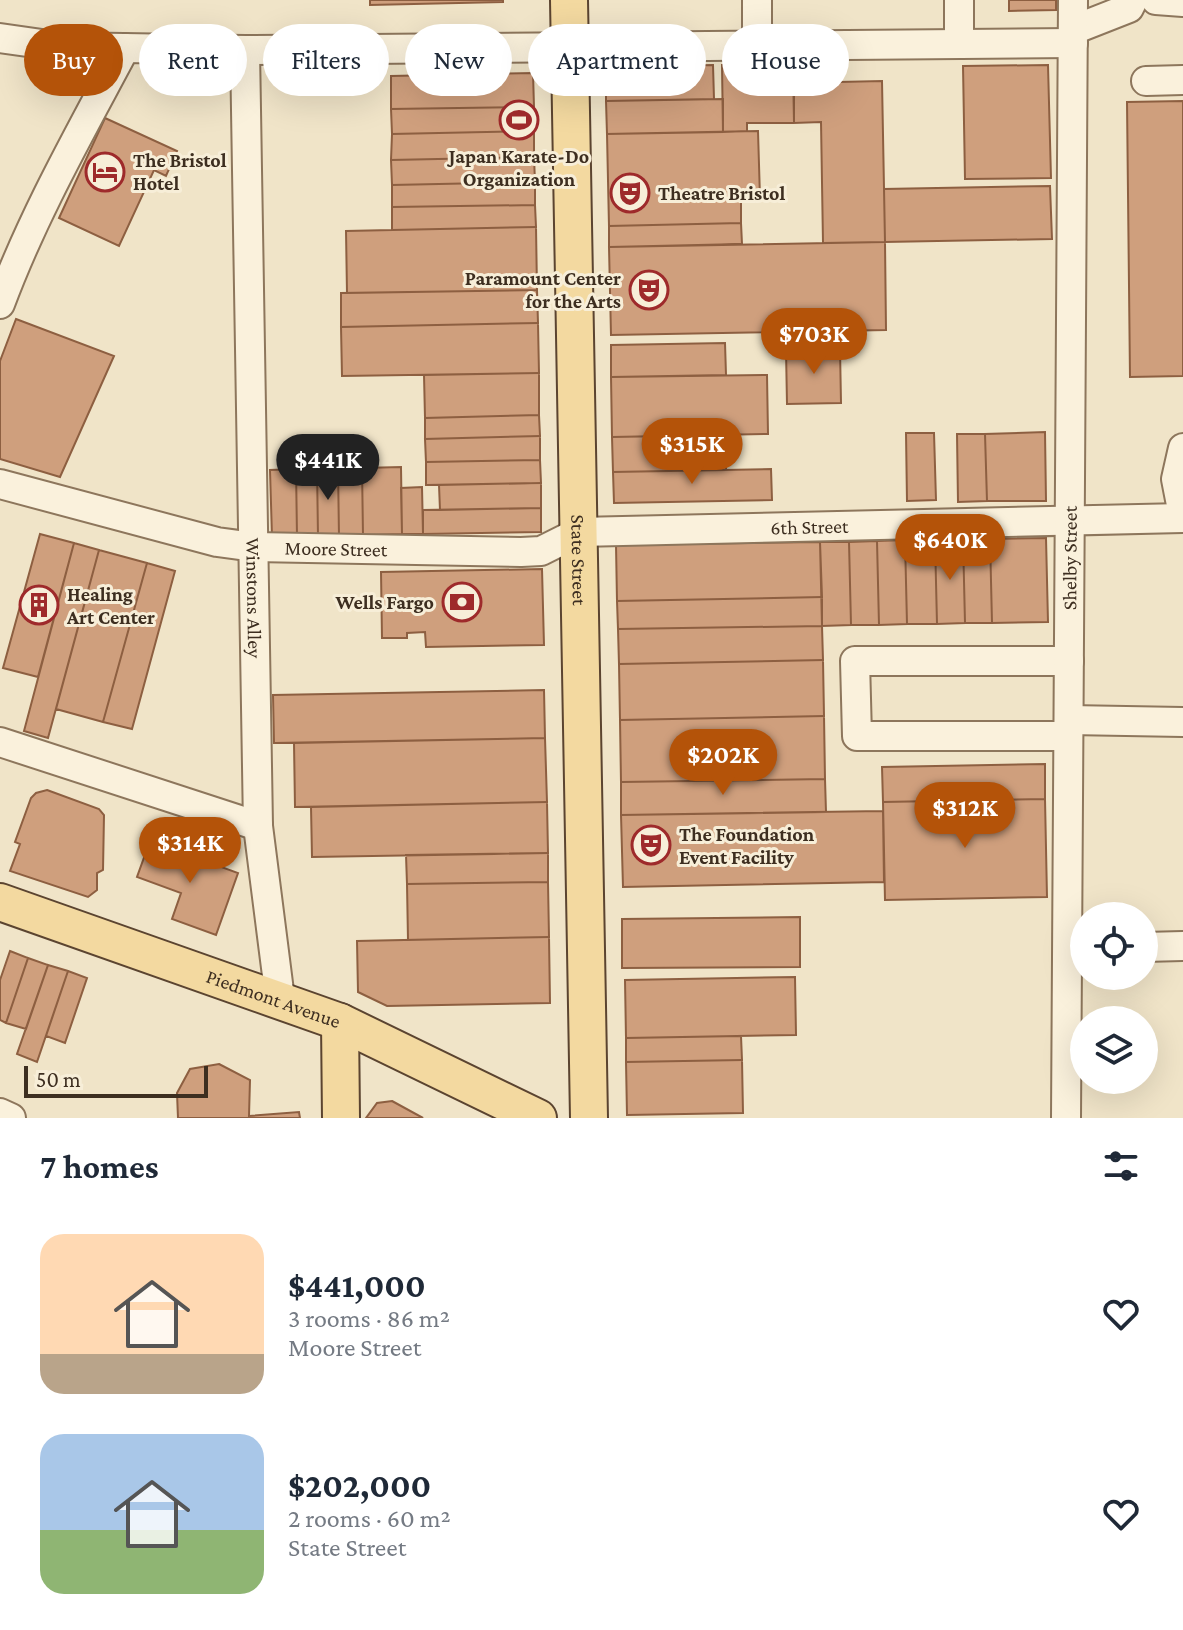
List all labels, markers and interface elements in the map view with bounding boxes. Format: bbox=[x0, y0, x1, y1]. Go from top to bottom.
chip: Buy bbox=[24, 24, 123, 96]
chip: Rent bbox=[139, 24, 247, 96]
chip: Filters bbox=[263, 24, 389, 96]
chip: New bbox=[405, 24, 512, 96]
chip: Apartment bbox=[528, 24, 706, 96]
chip: House bbox=[722, 24, 849, 96]
sports icon: Japan Karate-Do Organization bbox=[498, 99, 540, 141]
place label: Japan Karate-Do Organization bbox=[447, 145, 589, 190]
place label: The Bristol Hotel bbox=[133, 149, 227, 194]
hotel icon: The Bristol Hotel bbox=[84, 151, 126, 193]
theatre icon: Theatre Bristol bbox=[609, 172, 651, 214]
place label: Theatre Bristol bbox=[658, 182, 785, 204]
place label: Paramount Center for the Arts bbox=[465, 267, 621, 312]
theatre icon: Paramount Center for the Arts bbox=[628, 269, 670, 311]
pin: $703K bbox=[758, 308, 870, 376]
text: $703K bbox=[779, 319, 849, 348]
pin: $315K bbox=[636, 418, 748, 486]
text: $315K bbox=[660, 429, 724, 458]
pin: $441K bbox=[272, 434, 384, 502]
text: $441K bbox=[294, 445, 362, 474]
street label: Shelby Street bbox=[1058, 505, 1082, 610]
street label: State Street bbox=[567, 514, 591, 606]
pin: $640K bbox=[894, 514, 1006, 582]
street label: 6th Street bbox=[770, 515, 849, 539]
text: $640K bbox=[913, 525, 987, 554]
street label: Winstons Alley bbox=[242, 537, 266, 659]
street label: Moore Street bbox=[285, 537, 388, 561]
bank icon: Wells Fargo bbox=[441, 581, 483, 623]
place label: Healing Art Center bbox=[66, 583, 155, 628]
building icon: Healing Art Center bbox=[18, 584, 60, 626]
place label: Wells Fargo bbox=[334, 591, 434, 613]
pin: $202K bbox=[667, 729, 779, 797]
text: $202K bbox=[687, 740, 759, 769]
pin: $312K bbox=[909, 782, 1021, 850]
text: $312K bbox=[932, 793, 998, 822]
pin: $314K bbox=[134, 817, 246, 885]
place label: The Foundation Event Facility bbox=[679, 823, 815, 868]
theatre icon: The Foundation Event Facility bbox=[630, 824, 672, 866]
text: $314K bbox=[157, 828, 223, 857]
map controls bbox=[1070, 902, 1158, 1094]
button: locate bbox=[1070, 902, 1158, 990]
street label: Piedmont Avenue bbox=[203, 965, 344, 1032]
button: layers bbox=[1070, 1006, 1158, 1094]
scale bar bbox=[24, 1062, 208, 1098]
text: 50 m bbox=[36, 1067, 81, 1092]
icon: filters bbox=[1099, 1144, 1143, 1188]
text: 7 homes bbox=[40, 1148, 159, 1185]
icon: home bbox=[104, 1266, 200, 1362]
text: $441,000 bbox=[288, 1267, 426, 1304]
icon: heart bbox=[1099, 1292, 1143, 1336]
text: 3 rooms · 86 m² bbox=[288, 1304, 450, 1333]
text: Moore Street bbox=[288, 1333, 421, 1362]
icon: home bbox=[104, 1466, 200, 1562]
text: $202,000 bbox=[288, 1467, 431, 1504]
icon: heart bbox=[1099, 1492, 1143, 1536]
text: 2 rooms · 60 m² bbox=[288, 1504, 451, 1533]
text: State Street bbox=[288, 1533, 406, 1562]

